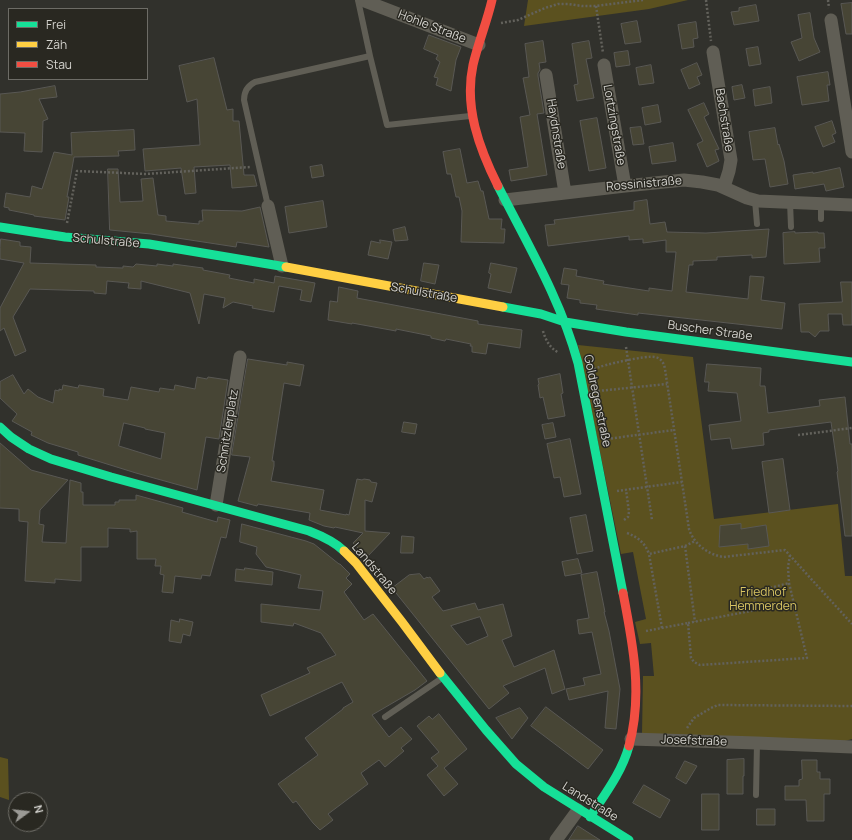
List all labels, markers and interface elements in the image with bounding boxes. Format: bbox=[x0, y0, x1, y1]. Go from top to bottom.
street label: Hohle Straße bbox=[396, 7, 468, 47]
legend bbox=[8, 8, 148, 80]
text: Frei bbox=[46, 16, 66, 33]
text: Zäh bbox=[46, 36, 67, 53]
text: Stau bbox=[46, 56, 72, 73]
street label: Lortzingstraße bbox=[600, 83, 628, 167]
street label: Bachstraße bbox=[712, 87, 736, 153]
street label: Haydnstraße bbox=[543, 98, 569, 170]
street label: Rossinistraße bbox=[606, 174, 682, 194]
street label: Schulstraße bbox=[72, 231, 140, 251]
street label: Schulstraße bbox=[390, 280, 458, 306]
street label: Buscher Straße bbox=[667, 318, 753, 344]
street label: Goldregenstraße bbox=[580, 354, 614, 448]
street label: Schnitzlerplatz bbox=[214, 388, 242, 474]
street label: Landstraße bbox=[348, 540, 400, 598]
park label: Friedhof Hemmerden bbox=[729, 586, 797, 614]
street label: Josefstraße bbox=[661, 733, 727, 749]
street label: Landstraße bbox=[559, 779, 621, 825]
north arrow bbox=[8, 792, 48, 832]
text: N bbox=[31, 803, 47, 815]

